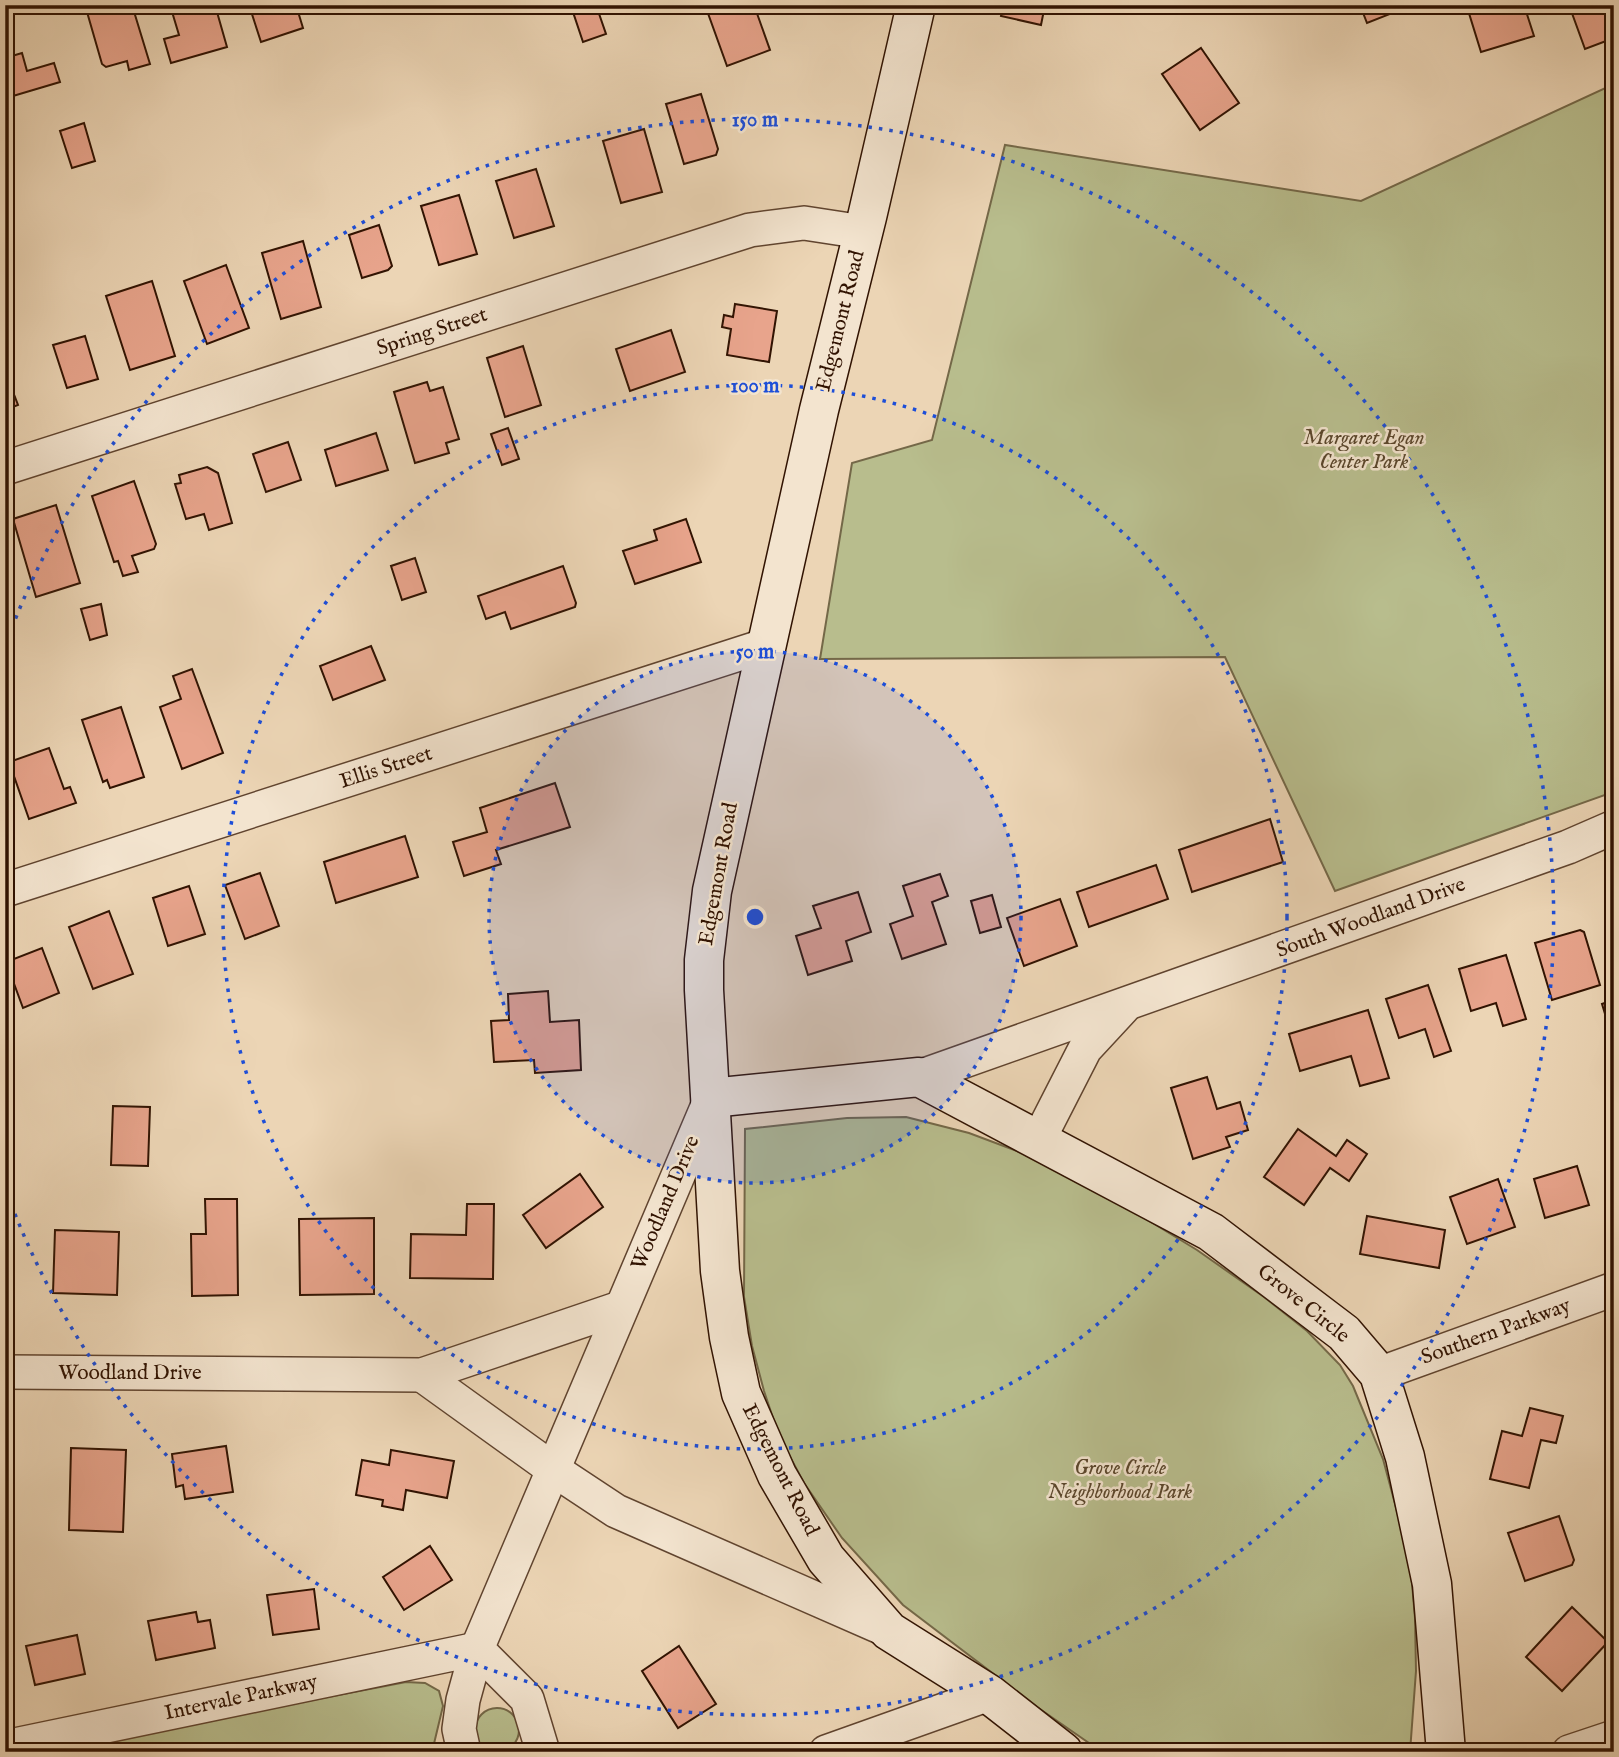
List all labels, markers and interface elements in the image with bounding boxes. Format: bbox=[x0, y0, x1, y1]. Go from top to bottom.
text: 150 m bbox=[732, 107, 779, 134]
street label: Edgemont Road bbox=[810, 247, 872, 394]
street label: Spring Street bbox=[373, 301, 491, 363]
text: 100 m bbox=[730, 373, 780, 400]
park label: Margaret Egan Center Park bbox=[1303, 425, 1425, 476]
text: 50 m bbox=[736, 639, 775, 666]
street label: Ellis Street bbox=[336, 740, 436, 796]
street label: Edgemont Road bbox=[693, 800, 745, 948]
street label: South Woodland Drive bbox=[1273, 871, 1470, 965]
centre of rings bbox=[743, 905, 767, 929]
street label: Woodland Drive bbox=[626, 1131, 707, 1274]
street label: Grove Circle bbox=[1251, 1258, 1355, 1350]
street label: Southern Parkway bbox=[1418, 1292, 1575, 1372]
street label: Woodland Drive bbox=[58, 1360, 202, 1387]
street label: Edgemont Road bbox=[735, 1399, 825, 1541]
park label: Grove Circle Neighborhood Park bbox=[1048, 1455, 1193, 1506]
street label: Intervale Parkway bbox=[162, 1668, 321, 1727]

